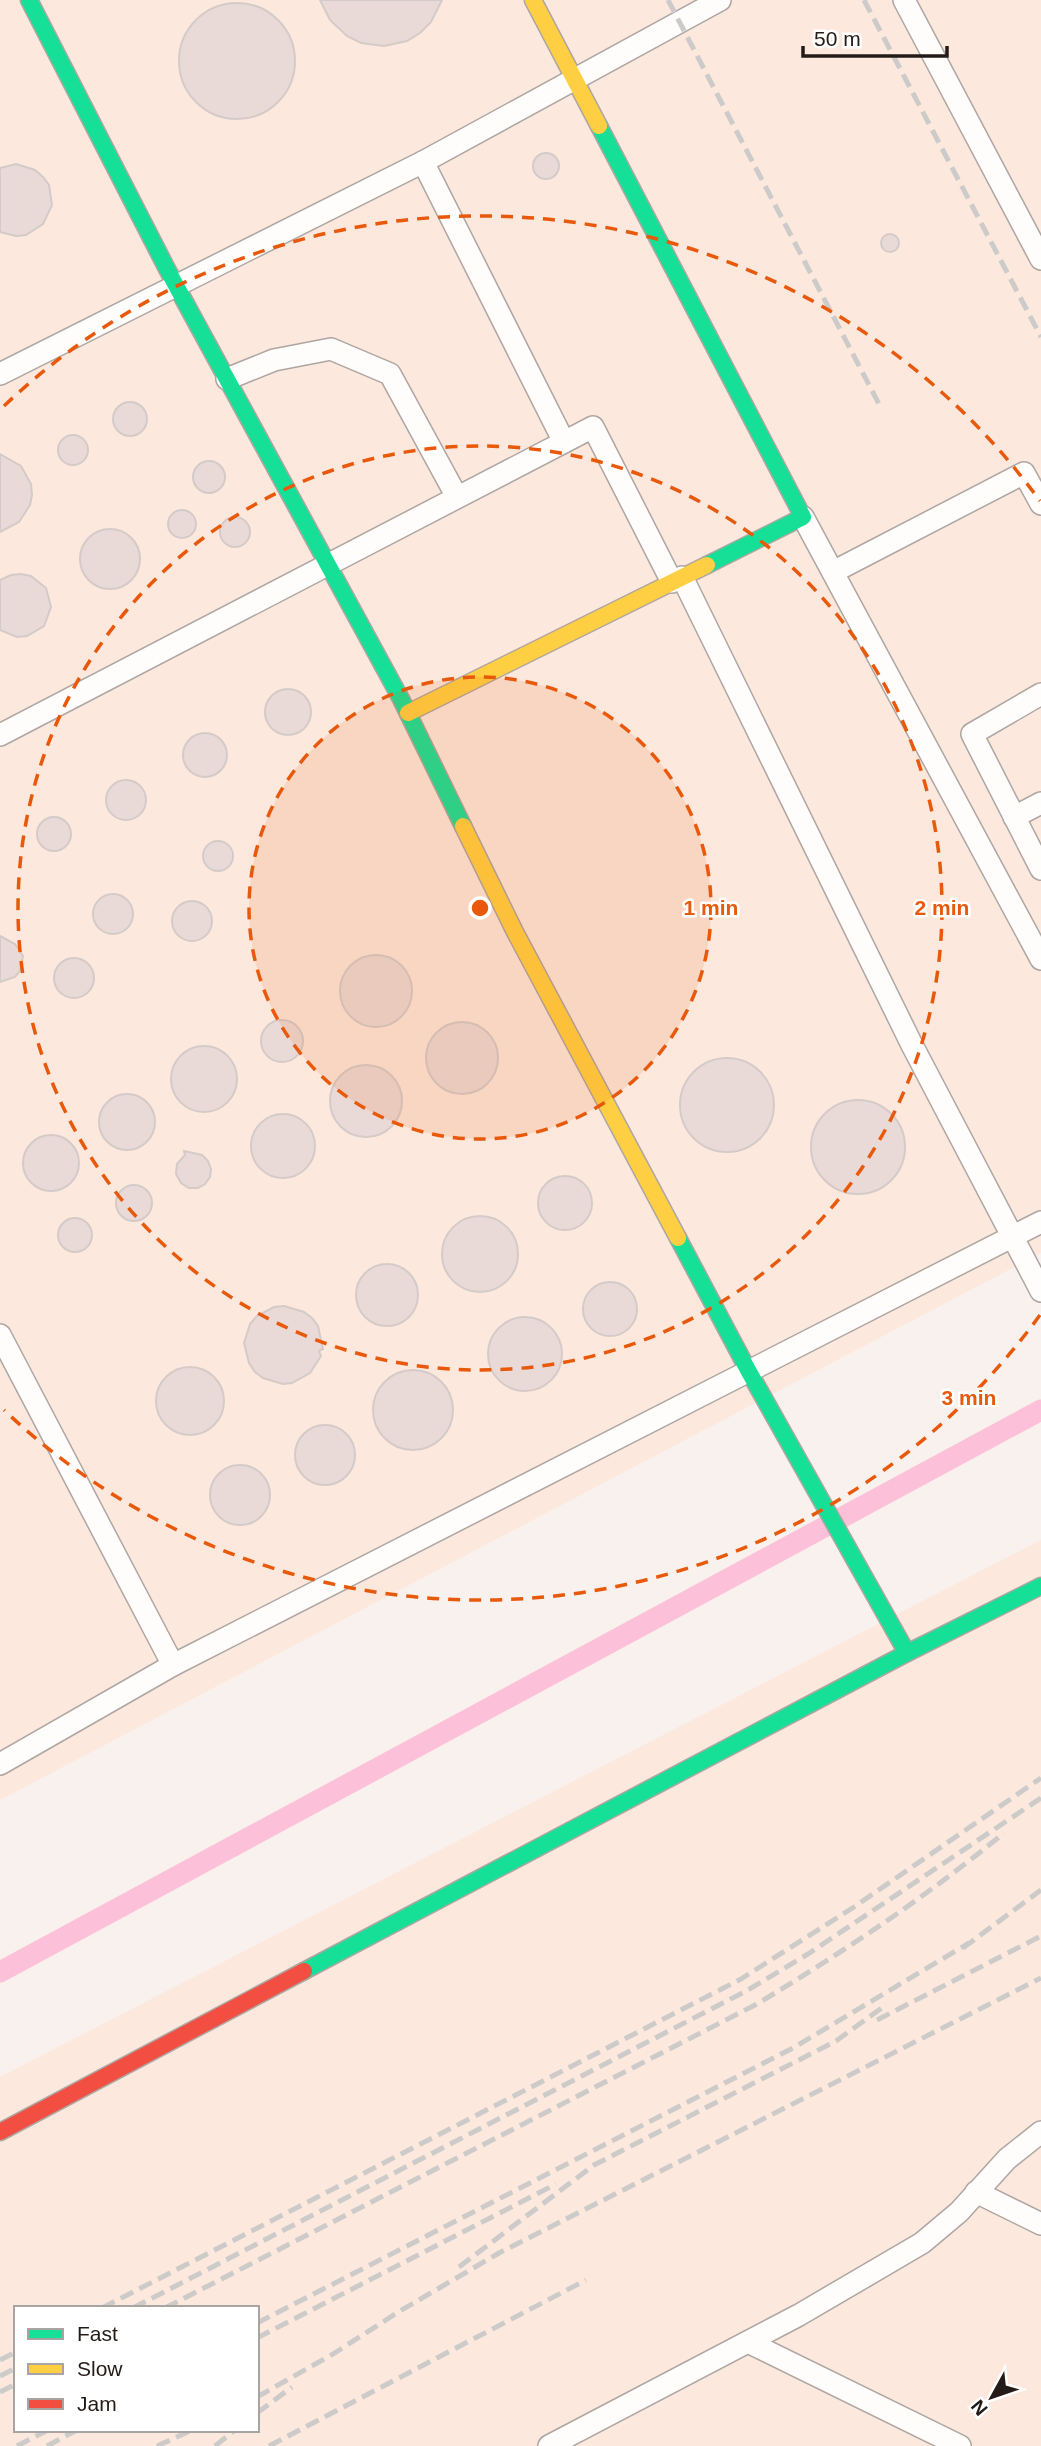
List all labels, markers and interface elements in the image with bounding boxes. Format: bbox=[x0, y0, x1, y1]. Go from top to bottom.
scale bar bbox=[803, 14, 946, 58]
text: 50 m bbox=[814, 27, 861, 50]
centre of rings bbox=[468, 896, 492, 920]
text: 1 min bbox=[684, 896, 738, 919]
text: 2 min bbox=[915, 896, 969, 919]
text: 3 min bbox=[942, 1386, 996, 1409]
legend bbox=[14, 2306, 259, 2432]
text: Fast bbox=[77, 2322, 118, 2345]
text: Slow bbox=[77, 2357, 123, 2380]
north arrow bbox=[957, 2362, 1027, 2432]
text: Jam bbox=[77, 2392, 117, 2415]
text: N bbox=[967, 2396, 992, 2420]

